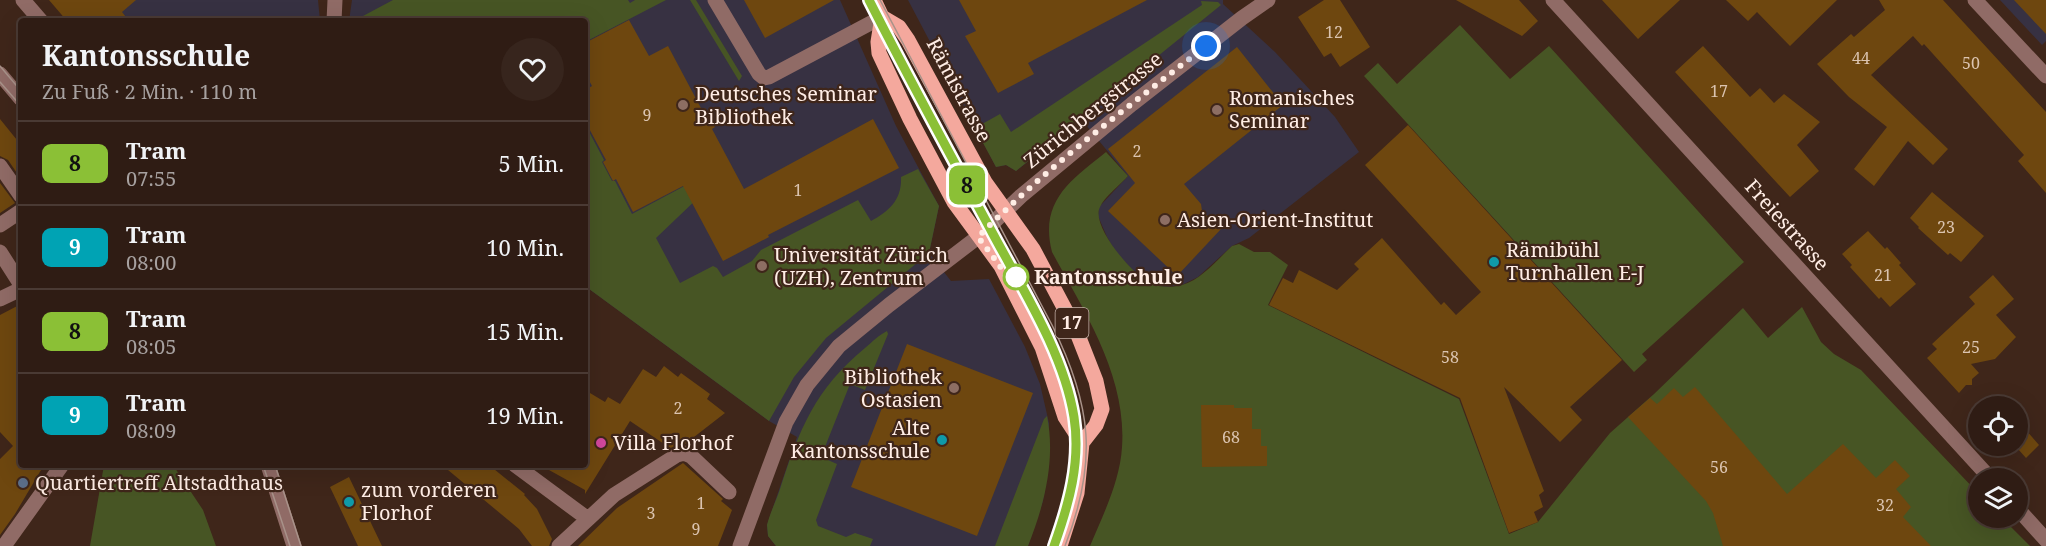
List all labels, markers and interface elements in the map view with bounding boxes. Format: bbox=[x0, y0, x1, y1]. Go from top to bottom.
house number: 12 bbox=[1325, 21, 1343, 43]
your location bbox=[1191, 31, 1221, 61]
street label: Rämistrasse bbox=[921, 33, 998, 147]
text: Kantonsschule bbox=[42, 36, 250, 74]
button: heart bbox=[501, 38, 564, 101]
street label: Zürichbergstrasse bbox=[1018, 45, 1168, 174]
house number: 44 bbox=[1852, 47, 1870, 69]
house number: 50 bbox=[1962, 52, 1980, 74]
text: Zu Fuß · 2 Min. · 110 m bbox=[42, 78, 257, 105]
place label: Deutsches Seminar Bibliothek bbox=[695, 80, 877, 130]
house number: 17 bbox=[1710, 80, 1728, 102]
place label: Romanisches Seminar bbox=[1229, 84, 1354, 134]
marker: Deutsches Seminar Bibliothek bbox=[676, 98, 690, 112]
marker: Romanisches Seminar bbox=[1210, 103, 1224, 117]
house number: 9 bbox=[643, 104, 651, 126]
text: Tram bbox=[126, 135, 186, 165]
house number: 2 bbox=[1133, 140, 1141, 162]
text: 5 Min. bbox=[499, 148, 564, 178]
text: 8 bbox=[69, 149, 81, 177]
text: 07:55 bbox=[126, 165, 176, 192]
line badge: 8 bbox=[948, 166, 986, 204]
text: 8 bbox=[961, 171, 973, 199]
street label: Freiestrasse bbox=[1739, 173, 1836, 276]
house number: 1 bbox=[794, 179, 802, 201]
place label: Asien-Orient-Institut bbox=[1177, 206, 1373, 233]
marker: Asien-Orient-Institut bbox=[1158, 213, 1172, 227]
house number: 23 bbox=[1937, 216, 1955, 238]
text: Tram bbox=[126, 219, 186, 249]
text: 10 Min. bbox=[486, 232, 564, 262]
text: 9 bbox=[69, 233, 81, 261]
place label: Rämibühl Turnhallen E-J bbox=[1506, 236, 1644, 286]
place label: Universität Zürich (UZH), Zentrum bbox=[774, 241, 948, 291]
text: 08:00 bbox=[126, 249, 176, 276]
marker: Rämibühl Turnhallen E-J bbox=[1487, 255, 1501, 269]
marker: Universität Zürich (UZH), Zentrum bbox=[755, 259, 769, 273]
place label: Kantonsschule bbox=[1034, 263, 1183, 290]
marker: Kantonsschule bbox=[1003, 264, 1029, 290]
house number: 21 bbox=[1874, 264, 1892, 286]
text: Tram bbox=[126, 303, 186, 333]
road number: 17 bbox=[1056, 308, 1088, 338]
text: 15 Min. bbox=[486, 316, 564, 346]
text: 8 bbox=[69, 317, 81, 345]
text: 08:05 bbox=[126, 333, 176, 360]
house number: 25 bbox=[1962, 336, 1980, 358]
house number: 58 bbox=[1441, 346, 1459, 368]
place label: Bibliothek Ostasien bbox=[844, 363, 942, 413]
marker: Bibliothek Ostasien bbox=[947, 381, 961, 395]
text: Tram bbox=[126, 387, 186, 417]
map controls bbox=[1968, 396, 2028, 528]
button: locate bbox=[1968, 396, 2028, 456]
house number: 2 bbox=[674, 397, 682, 419]
text: 19 Min. bbox=[486, 400, 564, 430]
text: 9 bbox=[69, 401, 81, 429]
place label: Alte Kantonsschule bbox=[790, 414, 930, 464]
text: 08:09 bbox=[126, 417, 176, 444]
house number: 68 bbox=[1222, 426, 1240, 448]
place label: Villa Florhof bbox=[613, 429, 734, 456]
marker: Alte Kantonsschule bbox=[935, 433, 949, 447]
marker: Villa Florhof bbox=[594, 436, 608, 450]
house number: 56 bbox=[1710, 456, 1728, 478]
button: layers bbox=[1968, 468, 2028, 528]
place label: Quartiertreff Altstadthaus bbox=[35, 469, 283, 496]
marker: Quartiertreff Altstadthaus bbox=[16, 476, 30, 490]
place label: zum vorderen Florhof bbox=[361, 476, 497, 526]
house number: 1 bbox=[697, 492, 705, 514]
house number: 32 bbox=[1876, 494, 1894, 516]
marker: zum vorderen Florhof bbox=[342, 495, 356, 509]
house number: 3 bbox=[647, 502, 656, 524]
house number: 9 bbox=[692, 518, 700, 540]

